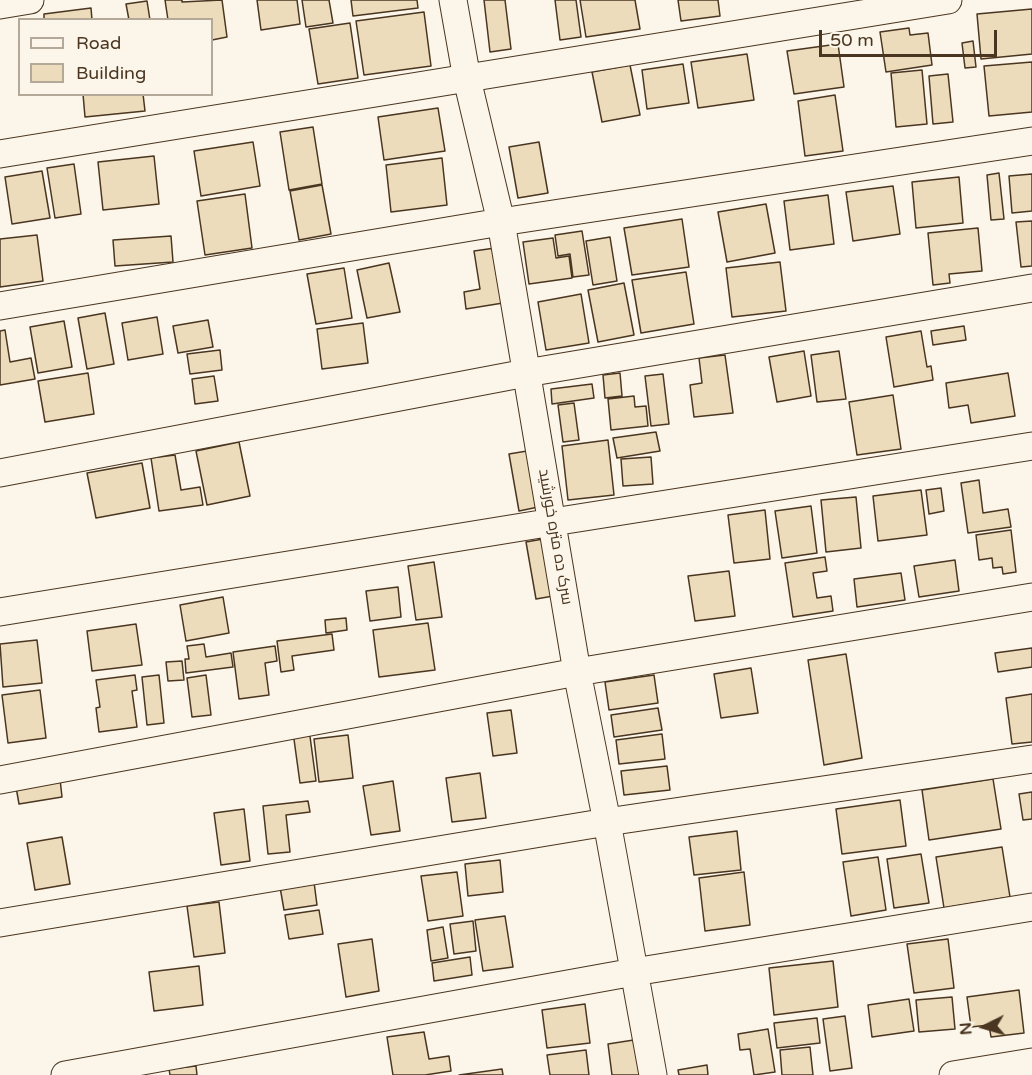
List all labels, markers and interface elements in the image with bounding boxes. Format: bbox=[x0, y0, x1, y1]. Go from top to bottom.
legend bbox=[18, 18, 213, 96]
scale bar bbox=[822, 18, 1000, 56]
text: 50 m bbox=[830, 29, 874, 51]
text: Road bbox=[76, 32, 121, 54]
text: Building bbox=[76, 62, 146, 84]
street label: سرک ده متره خورشید bbox=[534, 467, 576, 607]
north arrow bbox=[954, 997, 1014, 1057]
text: N bbox=[956, 1021, 977, 1036]

